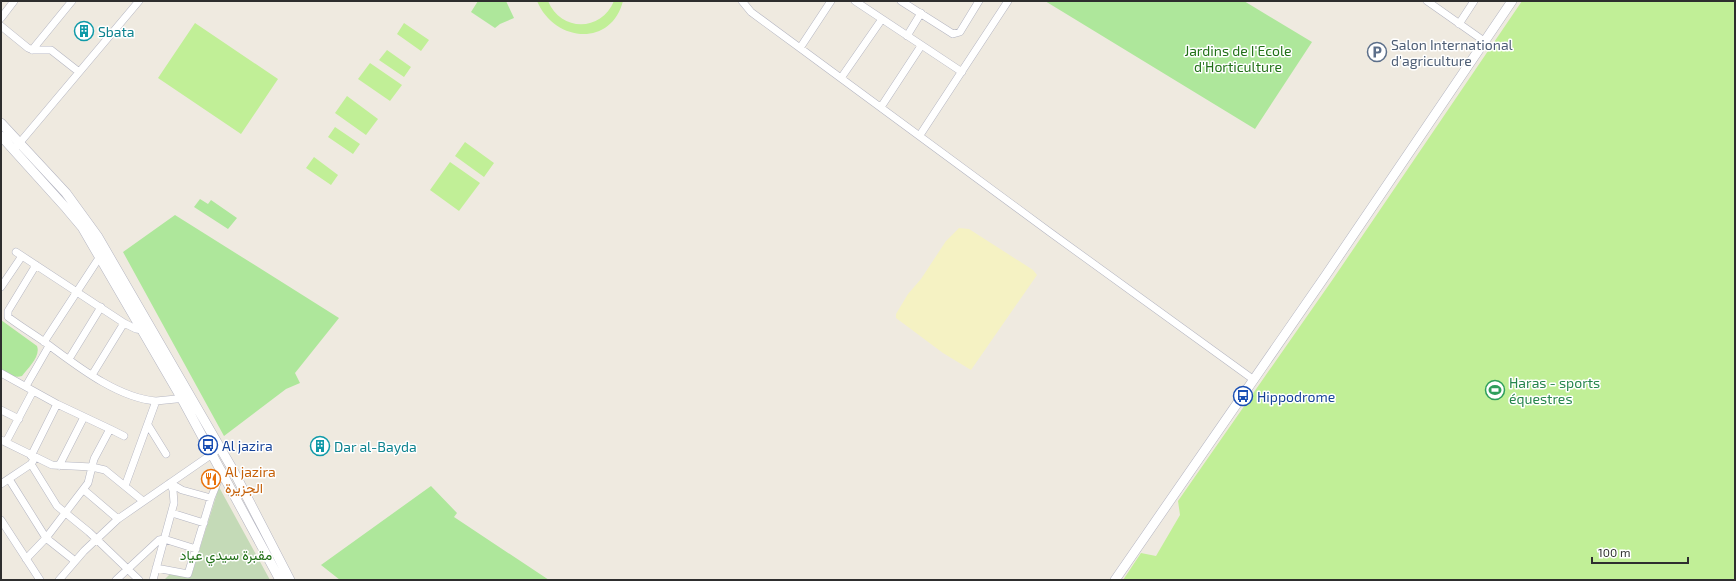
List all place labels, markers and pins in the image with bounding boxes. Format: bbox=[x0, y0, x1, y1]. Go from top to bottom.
building icon: Sbata bbox=[73, 20, 95, 42]
place label: Sbata bbox=[98, 23, 135, 40]
place label: Salon International d'agriculture bbox=[1391, 36, 1514, 69]
parking icon: Salon International d'agriculture bbox=[1366, 41, 1388, 63]
place label: Haras - sports équestres bbox=[1509, 374, 1600, 407]
sports icon: Haras - sports équestres bbox=[1484, 379, 1506, 401]
bus stop icon: Hippodrome bbox=[1232, 385, 1254, 407]
place label: Hippodrome bbox=[1257, 388, 1335, 405]
bus stop icon: Al jazira bbox=[197, 434, 219, 456]
building icon: Dar al-Bayda bbox=[309, 435, 331, 457]
place label: Al jazira bbox=[222, 437, 273, 454]
place label: Dar al-Bayda bbox=[334, 438, 417, 455]
place label: Al jazira الجزيرة bbox=[225, 463, 276, 497]
restaurant icon: Al jazira الجزيرة bbox=[200, 468, 222, 490]

